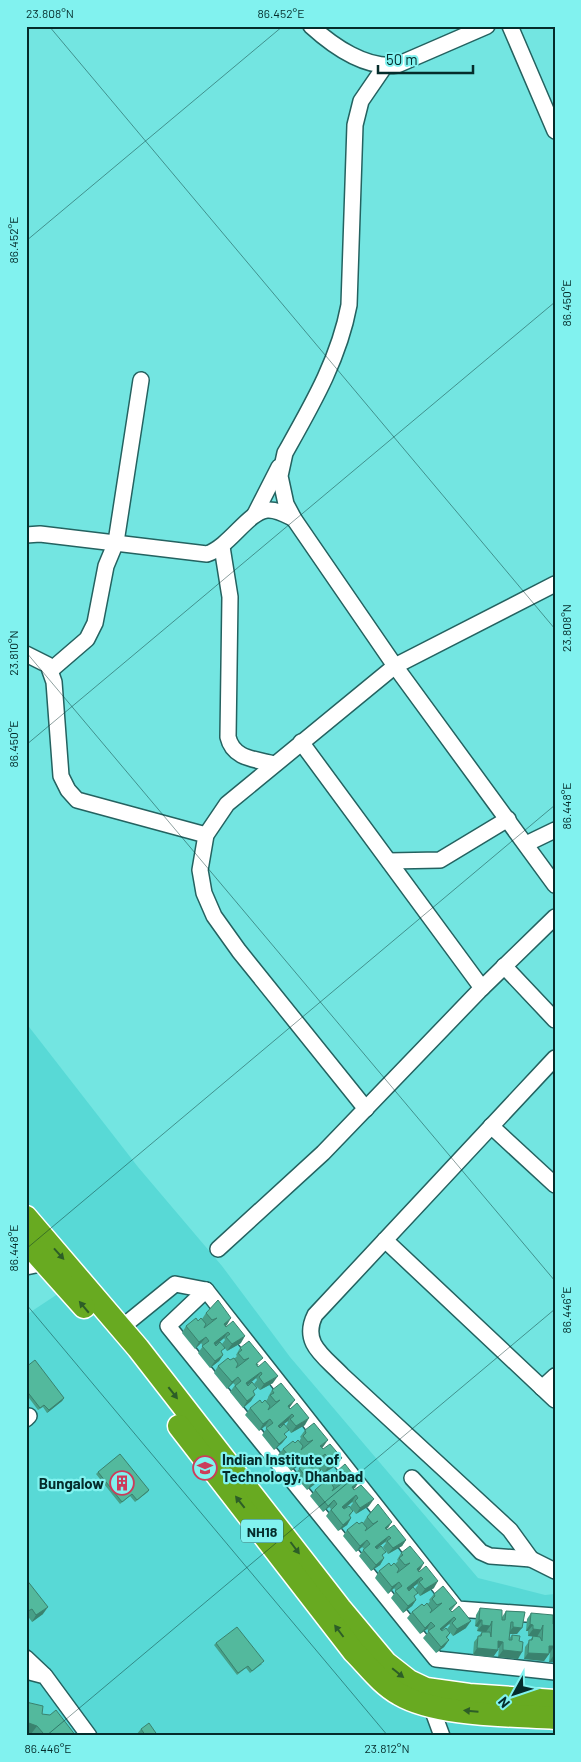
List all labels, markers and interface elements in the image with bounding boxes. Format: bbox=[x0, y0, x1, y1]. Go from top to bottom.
text: 23.808°N bbox=[26, 6, 74, 20]
text: 86.452°E bbox=[258, 6, 304, 20]
scale bar bbox=[378, 42, 474, 74]
text: 50 m bbox=[386, 50, 418, 68]
text: 86.452°E bbox=[6, 217, 20, 263]
text: 86.450°E bbox=[559, 279, 573, 327]
text: 23.808°N bbox=[559, 604, 573, 652]
text: 23.810°N bbox=[6, 630, 20, 676]
text: 86.450°E bbox=[6, 720, 20, 768]
text: 86.448°E bbox=[559, 782, 573, 830]
text: 86.448°E bbox=[6, 1224, 20, 1272]
one-way arrow bbox=[53, 1247, 64, 1260]
text: 86.446°E bbox=[559, 1286, 573, 1334]
one-way arrow bbox=[79, 1301, 90, 1313]
one-way arrow bbox=[168, 1386, 178, 1400]
place label: Indian Institute of Technology, Dhanbad bbox=[222, 1450, 363, 1485]
school or university icon: Indian Institute of Technology, Dhanbad bbox=[192, 1455, 218, 1481]
building icon: Bungalow bbox=[109, 1470, 135, 1496]
place label: Bungalow bbox=[39, 1474, 104, 1492]
one-way arrow bbox=[234, 1496, 245, 1509]
road number: NH18 bbox=[241, 1520, 283, 1542]
one-way arrow bbox=[289, 1541, 300, 1554]
one-way arrow bbox=[333, 1625, 344, 1638]
one-way arrow bbox=[392, 1667, 405, 1678]
north arrow bbox=[488, 1670, 538, 1720]
text: N bbox=[494, 1694, 513, 1712]
one-way arrow bbox=[463, 1707, 479, 1715]
text: 86.446°E bbox=[24, 1741, 72, 1755]
text: 23.812°N bbox=[364, 1741, 410, 1755]

